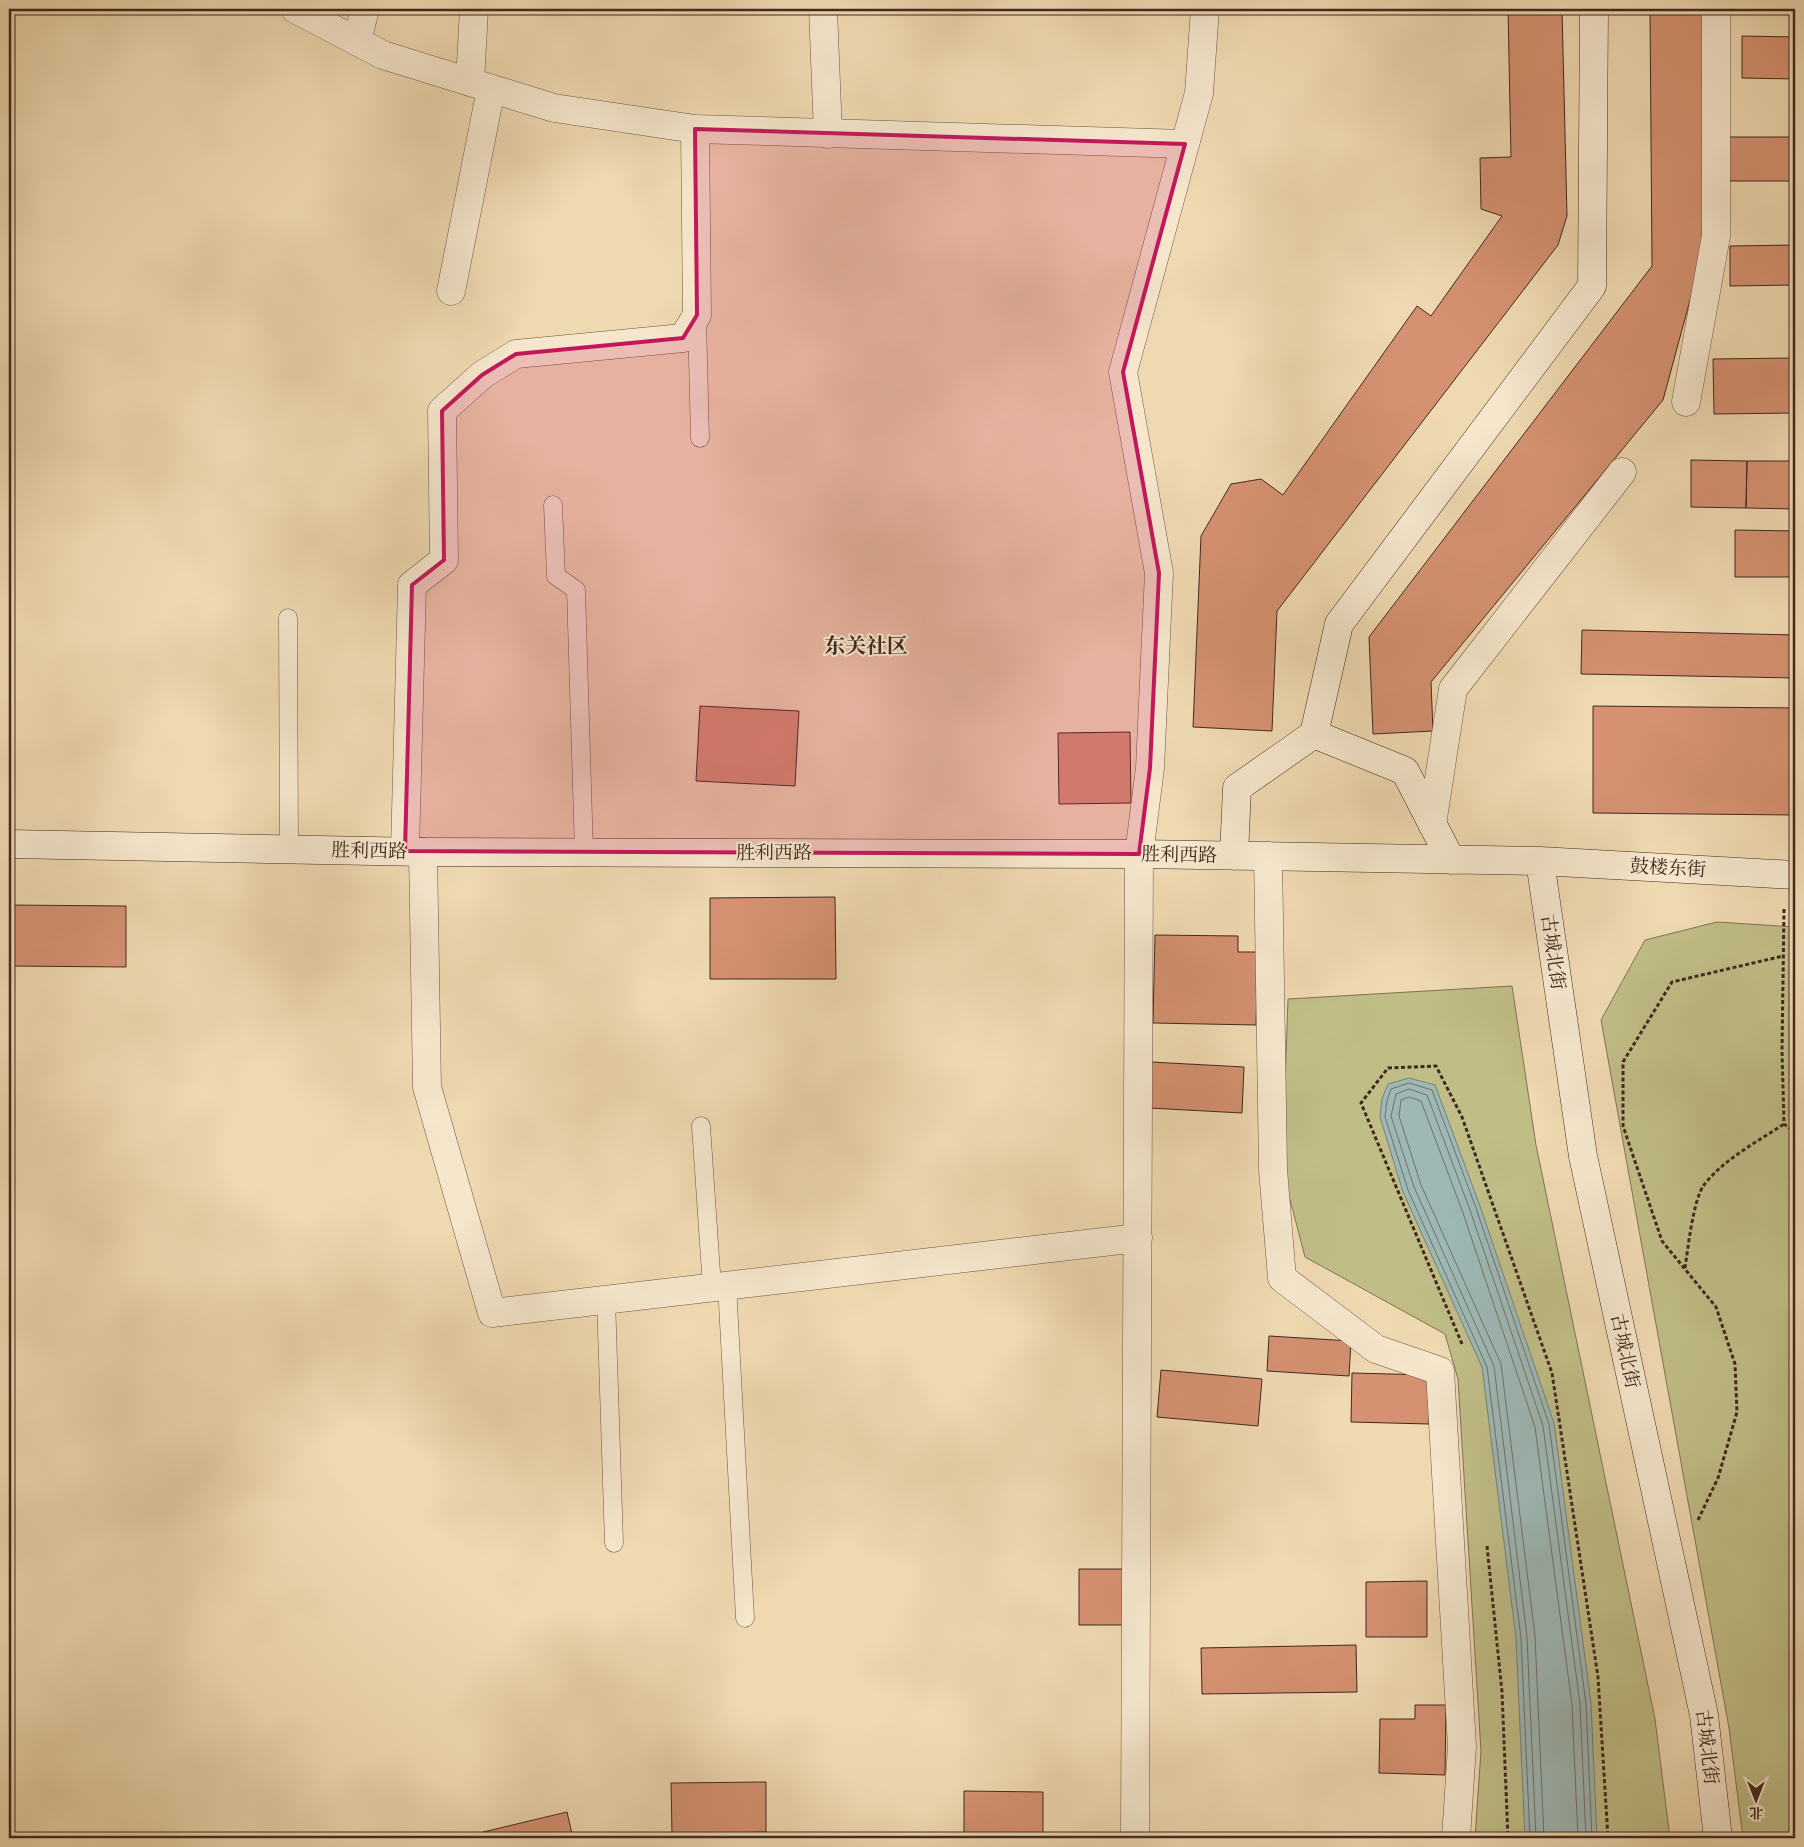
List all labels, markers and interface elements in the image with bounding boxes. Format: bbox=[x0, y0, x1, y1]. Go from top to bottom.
district label: 东关社区 bbox=[824, 634, 908, 660]
street label: 胜利西路 bbox=[331, 838, 407, 864]
street label: 胜利西路 bbox=[736, 841, 812, 865]
street label: 胜利西路 bbox=[1141, 842, 1217, 868]
street label: 鼓楼东街 bbox=[1629, 854, 1707, 882]
street label: 古城北街 bbox=[1536, 913, 1570, 991]
street label: 古城北街 bbox=[1605, 1311, 1645, 1391]
street label: 古城北街 bbox=[1690, 1708, 1724, 1786]
north arrow bbox=[1732, 1774, 1782, 1824]
text: 北 bbox=[1749, 1803, 1763, 1821]

